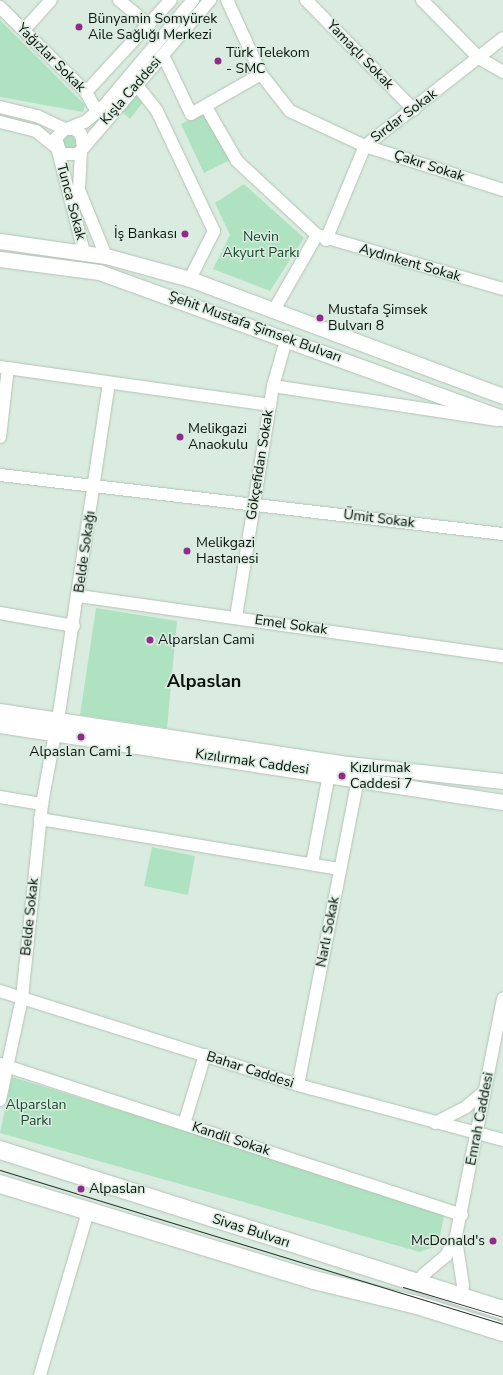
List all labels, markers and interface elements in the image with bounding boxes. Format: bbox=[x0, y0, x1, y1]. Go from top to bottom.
place label: Bünyamin Somyürek Aile Sağlığı Merkezi bbox=[88, 11, 217, 44]
street label: Yamaçlı Sokak bbox=[323, 17, 397, 93]
street label: Yağızlar Sokak bbox=[13, 20, 89, 96]
marker: Bünyamin Somyürek Aile Sağlığı Merkezi bbox=[73, 21, 85, 33]
place label: Türk Telekom - SMC bbox=[226, 45, 310, 78]
street label: Kışla Caddesi bbox=[97, 54, 165, 128]
marker: Türk Telekom - SMC bbox=[213, 56, 223, 66]
street label: Sırdar Sokak bbox=[368, 86, 440, 146]
street label: Çakır Sokak bbox=[392, 147, 466, 185]
street label: Tunca Sokak bbox=[53, 162, 89, 242]
place label: İş Bankası bbox=[114, 226, 177, 242]
marker: İş Bankası bbox=[180, 229, 190, 239]
park label: Nevin Akyurt Parkı bbox=[222, 229, 300, 262]
street label: Aydınkent Sokak bbox=[357, 240, 463, 286]
street label: Şehit Mustafa Şimsek Bulvarı bbox=[166, 288, 344, 366]
place label: Mustafa Şimsek Bulvarı 8 bbox=[328, 302, 427, 334]
marker: Mustafa Şimsek Bulvarı 8 bbox=[315, 313, 325, 323]
street label: Gökçefidan Sokak bbox=[243, 409, 277, 521]
place label: Melikgazi Anaokulu bbox=[188, 421, 248, 454]
marker: Melikgazi Anaokulu bbox=[175, 432, 185, 442]
street label: Ümit Sokak bbox=[342, 506, 416, 532]
street label: Belde Sokağı bbox=[71, 510, 99, 594]
place label: Melikgazi Hastanesi bbox=[196, 535, 258, 568]
marker: Melikgazi Hastanesi bbox=[181, 545, 193, 557]
street label: Emel Sokak bbox=[254, 612, 328, 638]
place label: Alparslan Cami bbox=[158, 632, 255, 648]
marker: Alparslan Cami bbox=[145, 635, 155, 645]
district label: Alpaslan bbox=[167, 670, 241, 692]
marker: Alpaslan Cami 1 bbox=[76, 732, 86, 742]
place label: Alpaslan Cami 1 bbox=[29, 744, 133, 760]
street label: Kızılırmak Caddesi bbox=[194, 746, 310, 778]
place label: Kızılırmak Caddesi 7 bbox=[350, 760, 412, 792]
marker: Kızılırmak Caddesi 7 bbox=[337, 771, 347, 781]
street label: Belde Sokak bbox=[18, 877, 42, 957]
street label: Narlı Sokak bbox=[313, 895, 343, 969]
street label: Bahar Caddesi bbox=[204, 1048, 296, 1092]
street label: Emrah Caddesi bbox=[463, 1071, 497, 1167]
park label: Alparslan Parkı bbox=[5, 1097, 67, 1130]
street label: Kandil Sokak bbox=[190, 1118, 272, 1160]
place label: Alpaslan bbox=[89, 1181, 145, 1197]
marker: Alpaslan bbox=[76, 1184, 86, 1194]
street label: Sivas Bulvarı bbox=[210, 1211, 292, 1251]
place label: McDonald's bbox=[411, 1233, 485, 1249]
marker: McDonald's bbox=[488, 1236, 498, 1246]

